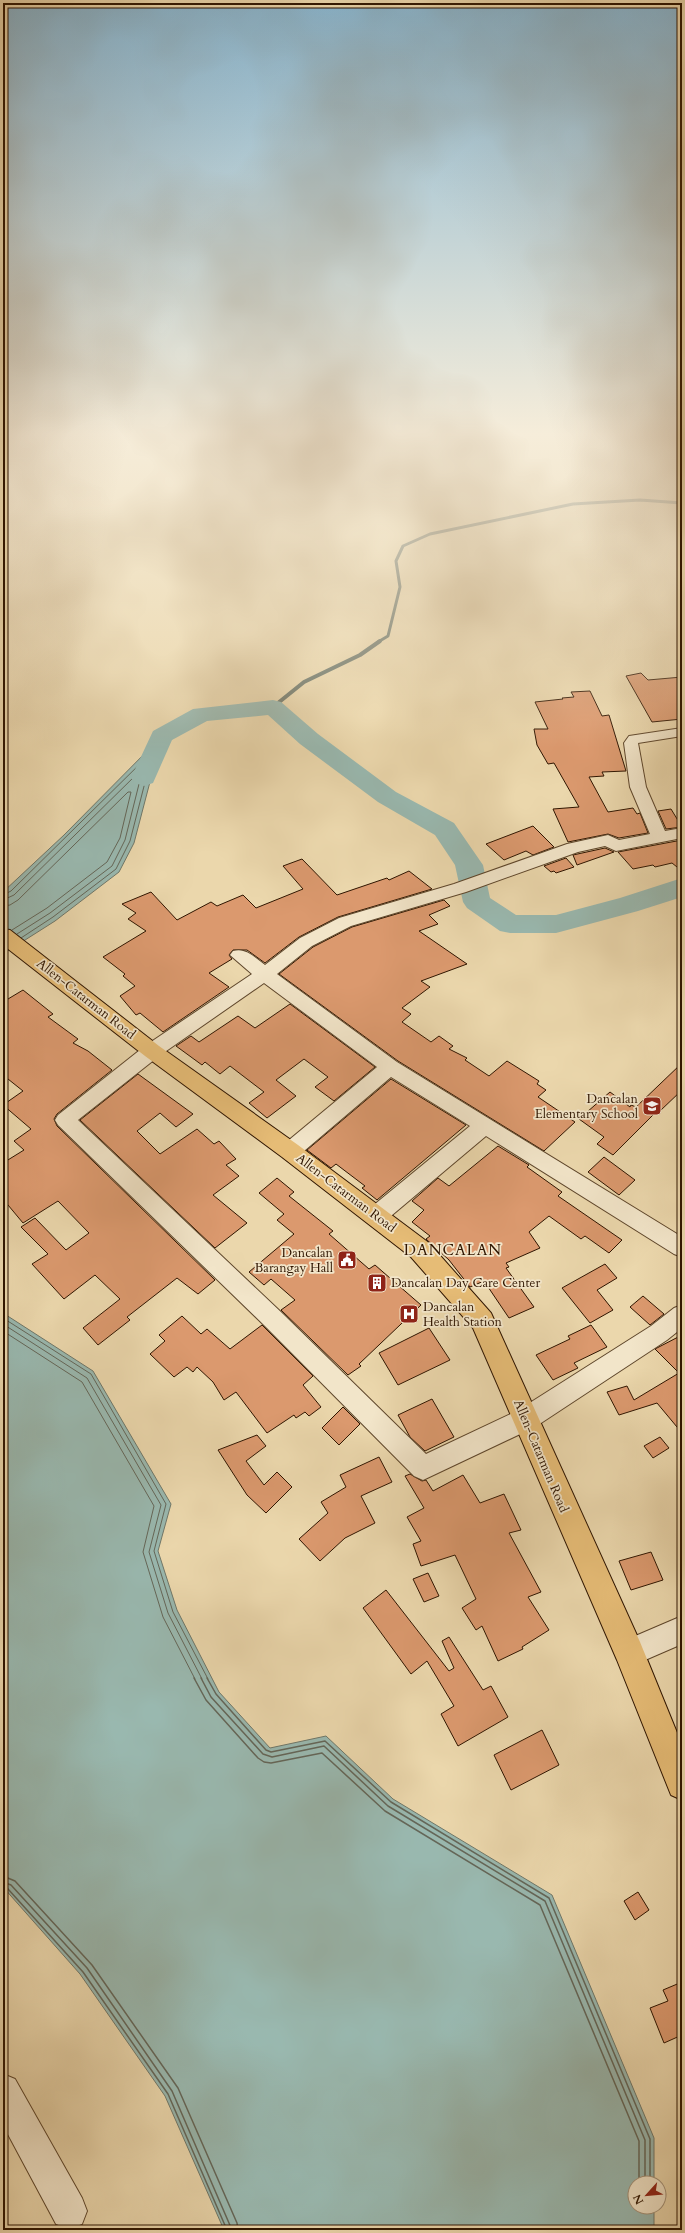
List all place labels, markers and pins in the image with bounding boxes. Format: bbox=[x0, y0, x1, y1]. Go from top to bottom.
place label: Dancalan Elementary School bbox=[535, 1090, 639, 1123]
school or university icon: Dancalan Elementary School bbox=[641, 1095, 663, 1117]
place label: Dancalan Barangay Hall bbox=[254, 1244, 334, 1277]
public building icon: Dancalan Barangay Hall bbox=[336, 1249, 358, 1271]
building icon: Dancalan Day Care Center bbox=[366, 1272, 388, 1294]
place label: Dancalan Day Care Center bbox=[391, 1274, 540, 1292]
place label: Dancalan Health Station bbox=[423, 1298, 502, 1331]
hospital icon: Dancalan Health Station bbox=[398, 1303, 420, 1325]

